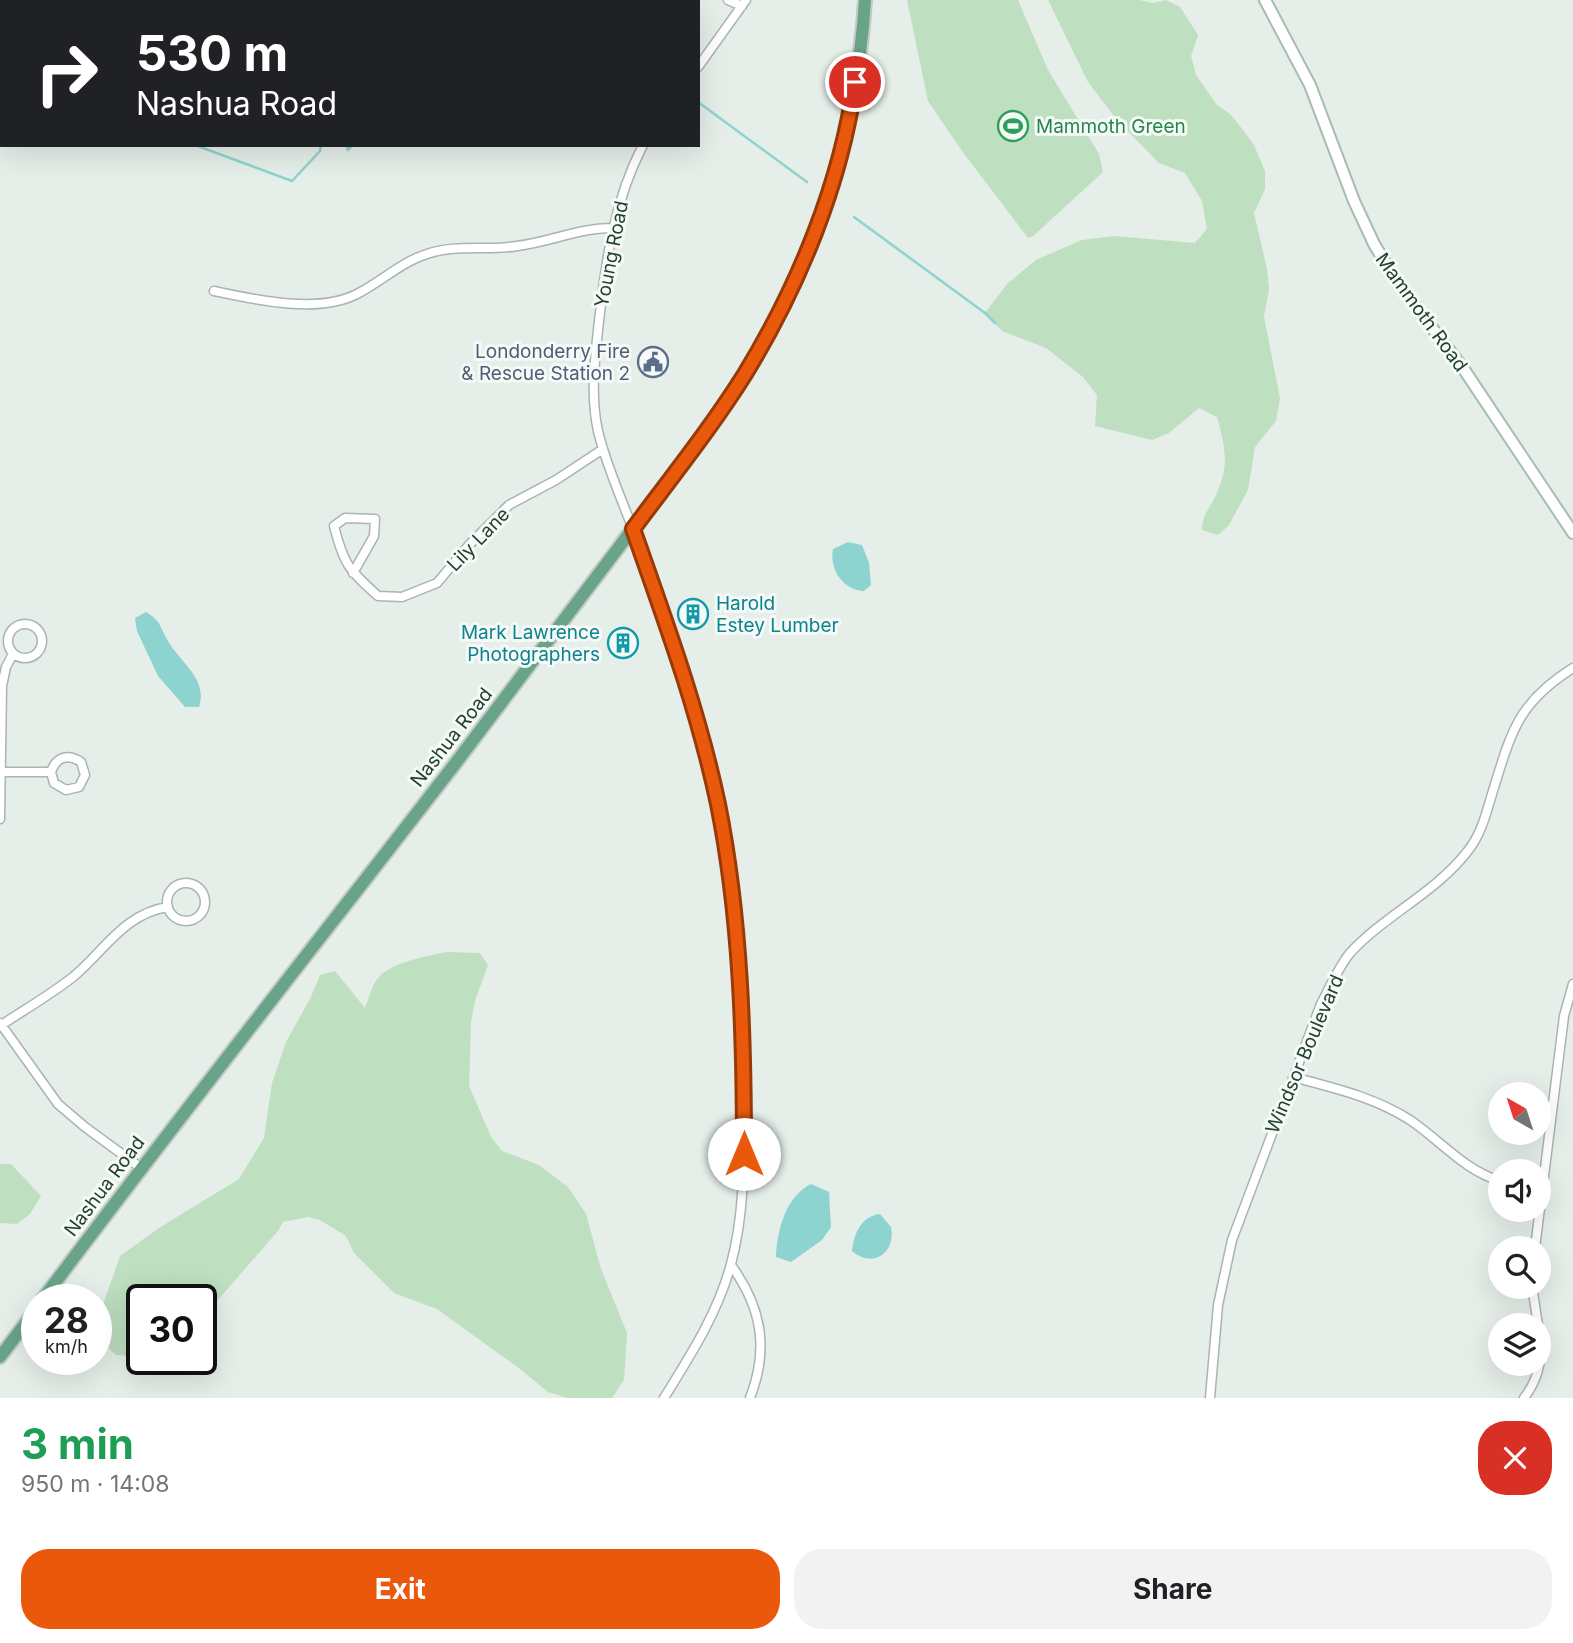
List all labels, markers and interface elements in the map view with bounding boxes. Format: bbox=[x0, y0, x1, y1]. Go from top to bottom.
text: 530 m bbox=[136, 24, 288, 83]
icon: right bbox=[21, 28, 112, 119]
pin bbox=[825, 52, 885, 112]
icon: arrive bbox=[836, 63, 874, 101]
text: Nashua Road bbox=[136, 84, 337, 123]
sports icon: Mammoth Green bbox=[996, 109, 1030, 143]
place label: Mammoth Green bbox=[1036, 115, 1186, 138]
street label: Young Road bbox=[590, 199, 633, 309]
street label: Mammoth Road bbox=[1371, 248, 1472, 376]
place label: Londonderry Fire & Rescue Station 2 bbox=[461, 340, 630, 385]
public building icon: Londonderry Fire & Rescue Station 2 bbox=[636, 345, 670, 379]
street label: Lily Lane bbox=[442, 503, 514, 576]
place label: Harold Estey Lumber bbox=[716, 592, 839, 637]
building icon: Harold Estey Lumber bbox=[676, 597, 710, 631]
place label: Mark Lawrence Photographers bbox=[461, 621, 600, 666]
building icon: Mark Lawrence Photographers bbox=[606, 626, 640, 660]
street label: Nashua Road bbox=[406, 683, 497, 791]
street label: Windsor Boulevard bbox=[1261, 971, 1348, 1137]
north arrow bbox=[1488, 1082, 1550, 1144]
map controls bbox=[1488, 1082, 1551, 1376]
position arrow bbox=[707, 1117, 781, 1191]
street label: Nashua Road bbox=[59, 1132, 149, 1241]
button: sound bbox=[1488, 1159, 1551, 1222]
button: search bbox=[1488, 1236, 1551, 1299]
speed limit sign: 30 bbox=[126, 1284, 217, 1375]
text: 28 bbox=[44, 1299, 89, 1341]
button: layers bbox=[1488, 1313, 1551, 1376]
text: km/h bbox=[45, 1336, 88, 1357]
text: 3 min bbox=[21, 1418, 134, 1469]
button: close bbox=[1478, 1421, 1552, 1495]
text: 950 m · 14:08 bbox=[21, 1470, 170, 1498]
button: Exit bbox=[21, 1549, 780, 1629]
button: Share bbox=[794, 1549, 1552, 1629]

